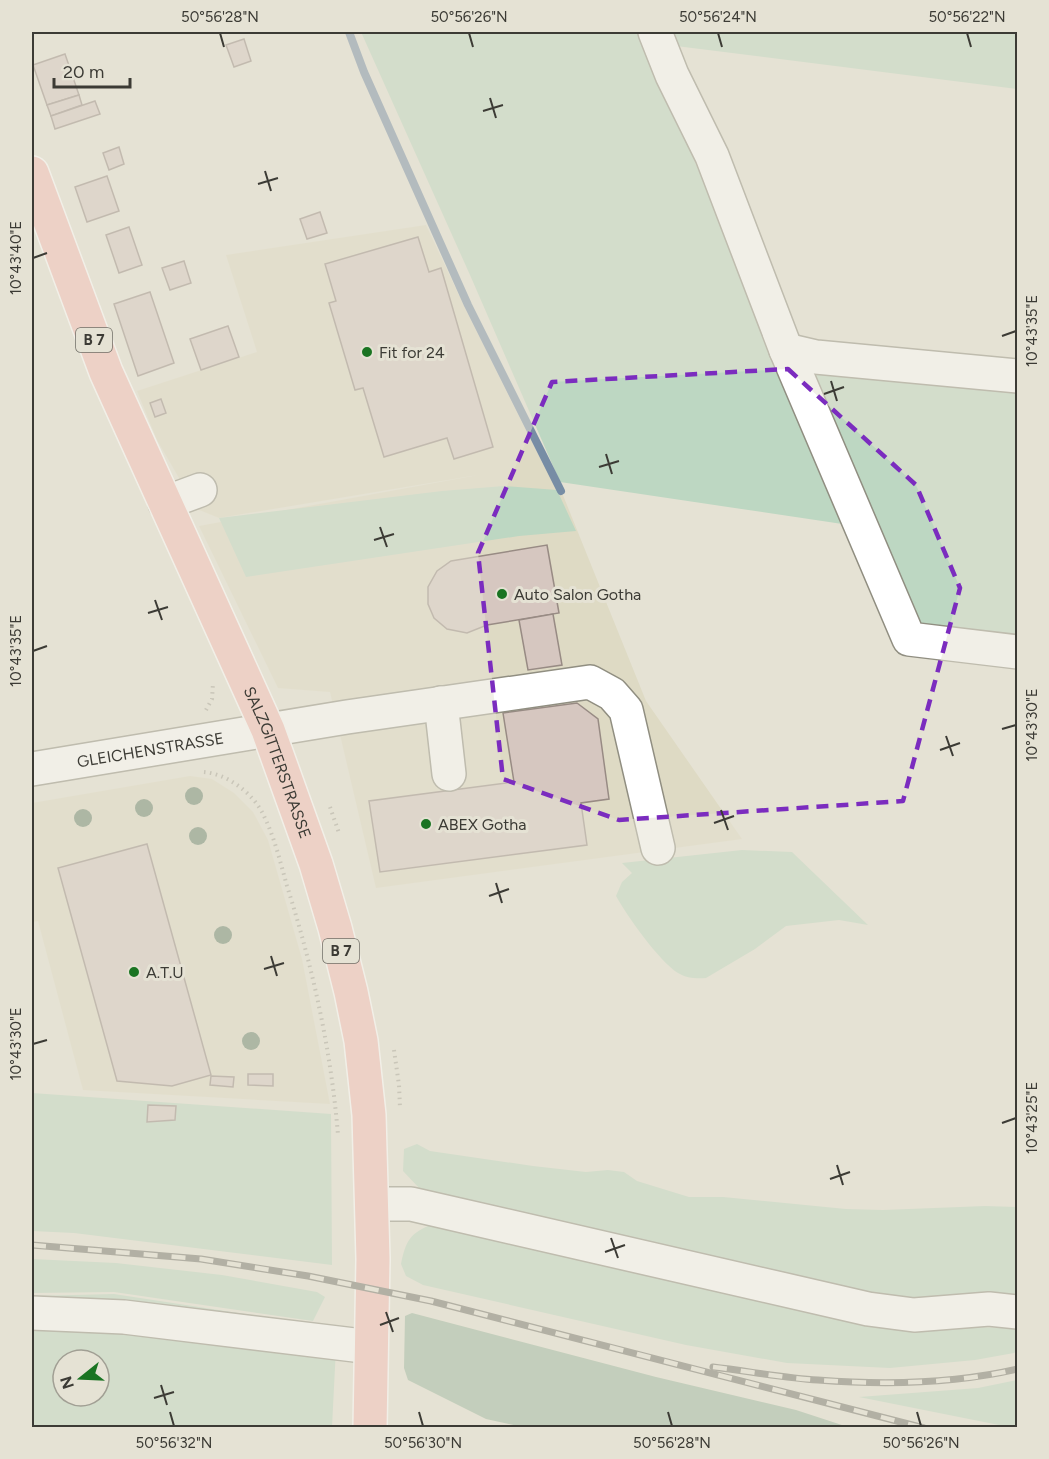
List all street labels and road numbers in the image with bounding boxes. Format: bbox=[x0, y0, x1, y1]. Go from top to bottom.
road number: B 7 bbox=[76, 328, 112, 352]
street label: SALZGITTERSTRASSE bbox=[240, 683, 316, 841]
street label: GLEICHENSTRASSE bbox=[76, 728, 225, 771]
road number: B 7 bbox=[323, 939, 359, 963]

